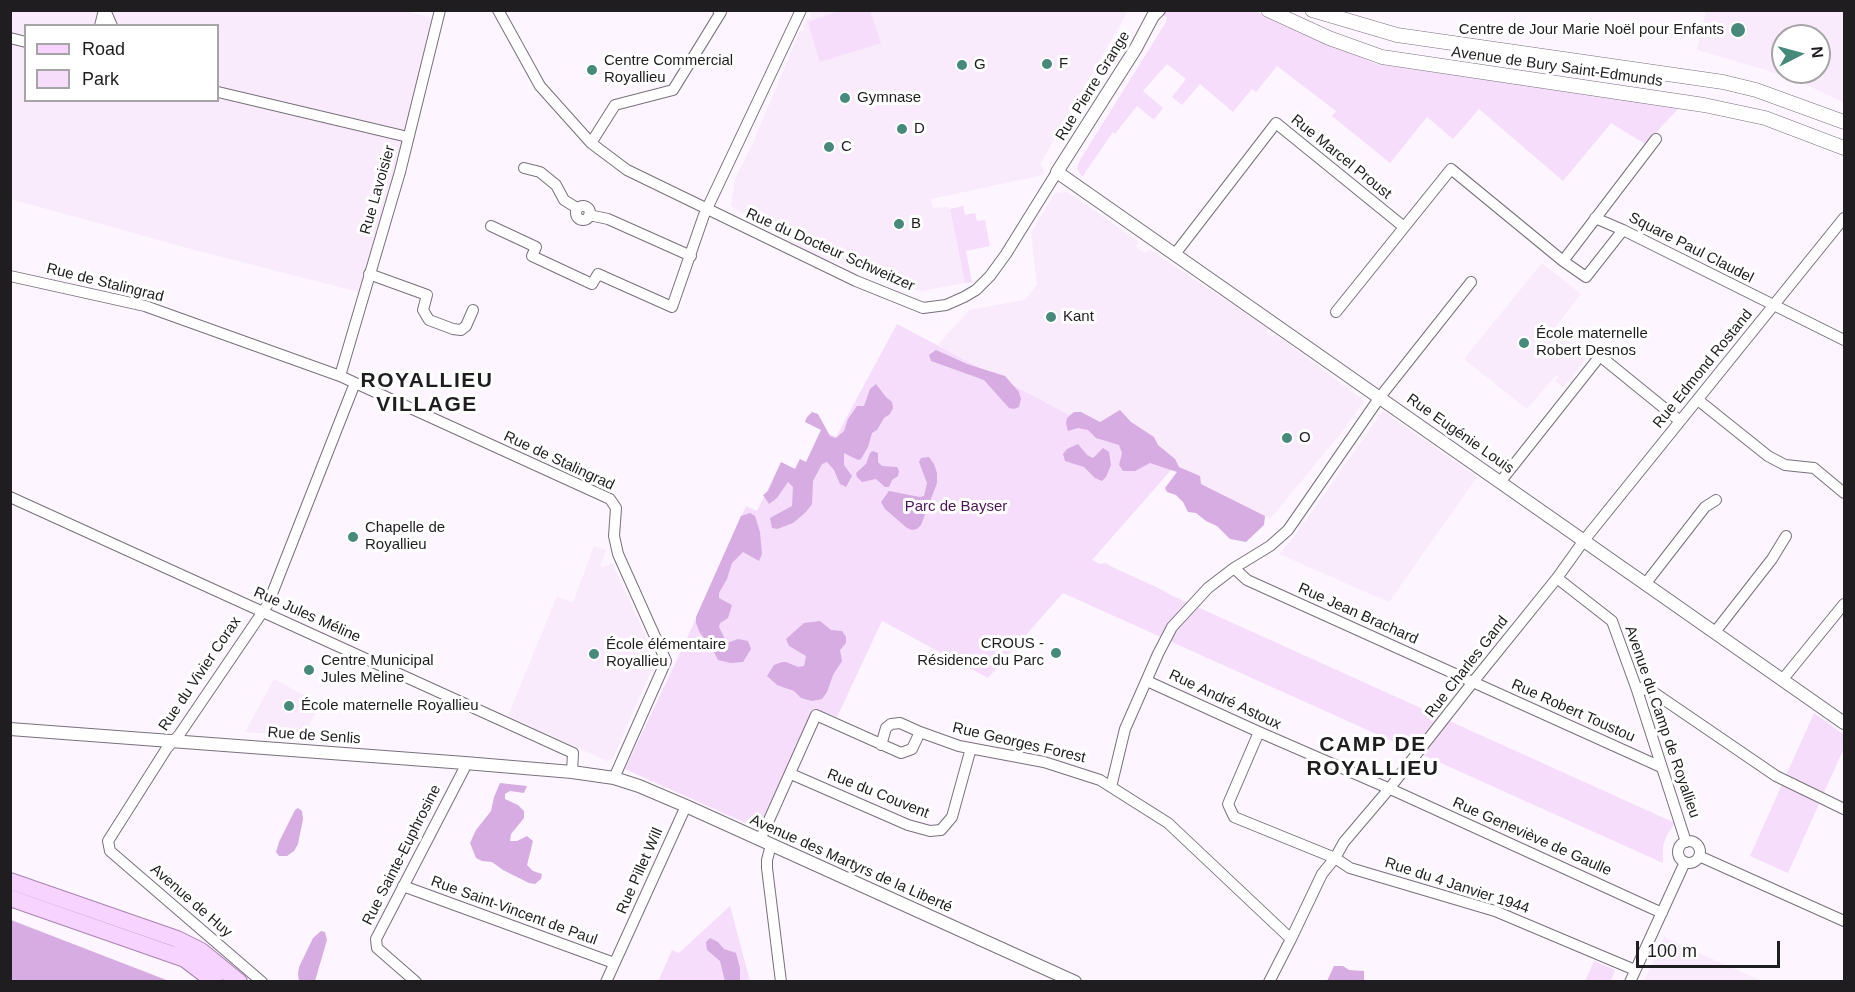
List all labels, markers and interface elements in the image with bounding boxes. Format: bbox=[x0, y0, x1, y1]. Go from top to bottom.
place label: Centre de Jour Marie Noël pour Enfants bbox=[1459, 21, 1724, 39]
marker: Centre de Jour Marie Noël pour Enfants bbox=[1729, 21, 1747, 39]
legend bbox=[24, 24, 219, 102]
north arrow bbox=[1771, 24, 1831, 84]
street label: Rue Pierre Grange bbox=[1052, 28, 1134, 144]
text: Road bbox=[82, 39, 125, 59]
street label: Avenue de Bury Saint-Edmunds bbox=[1450, 43, 1664, 91]
text: N bbox=[1808, 46, 1826, 59]
place label: Centre Commercial Royallieu bbox=[604, 52, 733, 87]
place label: F bbox=[1059, 55, 1068, 73]
place label: G bbox=[974, 56, 986, 74]
marker: F bbox=[1040, 57, 1054, 71]
marker: G bbox=[955, 58, 969, 72]
marker: Centre Commercial Royallieu bbox=[585, 63, 599, 77]
text: Park bbox=[82, 69, 119, 89]
place label: Gymnase bbox=[857, 89, 921, 107]
marker: Gymnase bbox=[838, 91, 852, 105]
street label: Rue Marcel Proust bbox=[1287, 111, 1395, 203]
place label: D bbox=[914, 120, 925, 138]
marker: D bbox=[895, 122, 909, 136]
place label: C bbox=[841, 138, 852, 156]
marker: C bbox=[822, 140, 836, 154]
street label: Rue Lavoisier bbox=[357, 143, 399, 237]
street label: Rue du Docteur Schweitzer bbox=[743, 205, 917, 295]
street label: Square Paul Claudel bbox=[1626, 209, 1756, 287]
place label: B bbox=[911, 215, 921, 233]
marker: B bbox=[892, 217, 906, 231]
street label: Rue de Stalingrad bbox=[45, 260, 165, 306]
street label: Rue Edmond Rostand bbox=[1650, 306, 1756, 432]
place label: Kant bbox=[1063, 308, 1094, 326]
marker: Kant bbox=[1044, 310, 1058, 324]
place label: École maternelle Robert Desnos bbox=[1536, 325, 1648, 360]
marker: École maternelle Robert Desnos bbox=[1517, 336, 1531, 350]
district label: ROYALLIEU VILLAGE bbox=[361, 368, 493, 418]
street label: Rue Eugénie Louis bbox=[1403, 390, 1517, 478]
street label: Rue de Stalingrad bbox=[501, 427, 617, 495]
place label: O bbox=[1299, 429, 1311, 447]
marker: O bbox=[1280, 431, 1294, 445]
park label: Parc de Bayser bbox=[905, 498, 1007, 516]
place label: Chapelle de Royallieu bbox=[365, 519, 445, 554]
marker: Chapelle de Royallieu bbox=[346, 530, 360, 544]
street label: Rue Jean Brachard bbox=[1295, 579, 1421, 649]
street label: Rue Jules Méline bbox=[251, 583, 363, 647]
street label: Rue du Vivier Corax bbox=[155, 613, 245, 735]
street label: Rue Charles Gand bbox=[1422, 613, 1512, 721]
street label: Avenue du Camp de Royallieu bbox=[1621, 623, 1703, 821]
place label: CROUS - Résidence du Parc bbox=[917, 635, 1044, 670]
place label: École élémentaire Royallieu bbox=[606, 636, 726, 671]
marker: CROUS - Résidence du Parc bbox=[1049, 646, 1063, 660]
marker: École élémentaire Royallieu bbox=[587, 647, 601, 661]
place label: Centre Municipal Jules Meline bbox=[321, 652, 434, 687]
marker: Centre Municipal Jules Meline bbox=[302, 663, 316, 677]
street label: Rue André Astoux bbox=[1166, 666, 1284, 734]
street label: Rue Robert Toustou bbox=[1508, 676, 1638, 746]
place label: École maternelle Royallieu bbox=[301, 697, 479, 715]
marker: École maternelle Royallieu bbox=[282, 699, 296, 713]
street label: Rue Georges Forest bbox=[951, 719, 1087, 767]
street label: Rue de Senlis bbox=[267, 724, 361, 748]
district label: CAMP DE ROYALLIEU bbox=[1307, 732, 1439, 782]
street label: Rue du Couvent bbox=[824, 765, 932, 823]
street label: Rue Sainte-Euphrosine bbox=[359, 782, 445, 928]
street label: Rue Geneviève de Gaulle bbox=[1450, 794, 1614, 880]
street label: Avenue des Martyrs de la Liberté bbox=[747, 811, 955, 917]
street label: Rue Pillet Will bbox=[613, 825, 667, 917]
street label: Rue du 4 Janvier 1944 bbox=[1382, 854, 1532, 918]
street label: Avenue de Huy bbox=[146, 861, 236, 941]
street label: Rue Saint-Vincent de Paul bbox=[428, 873, 600, 949]
scale bar bbox=[1639, 929, 1783, 967]
text: 100 m bbox=[1647, 941, 1697, 961]

